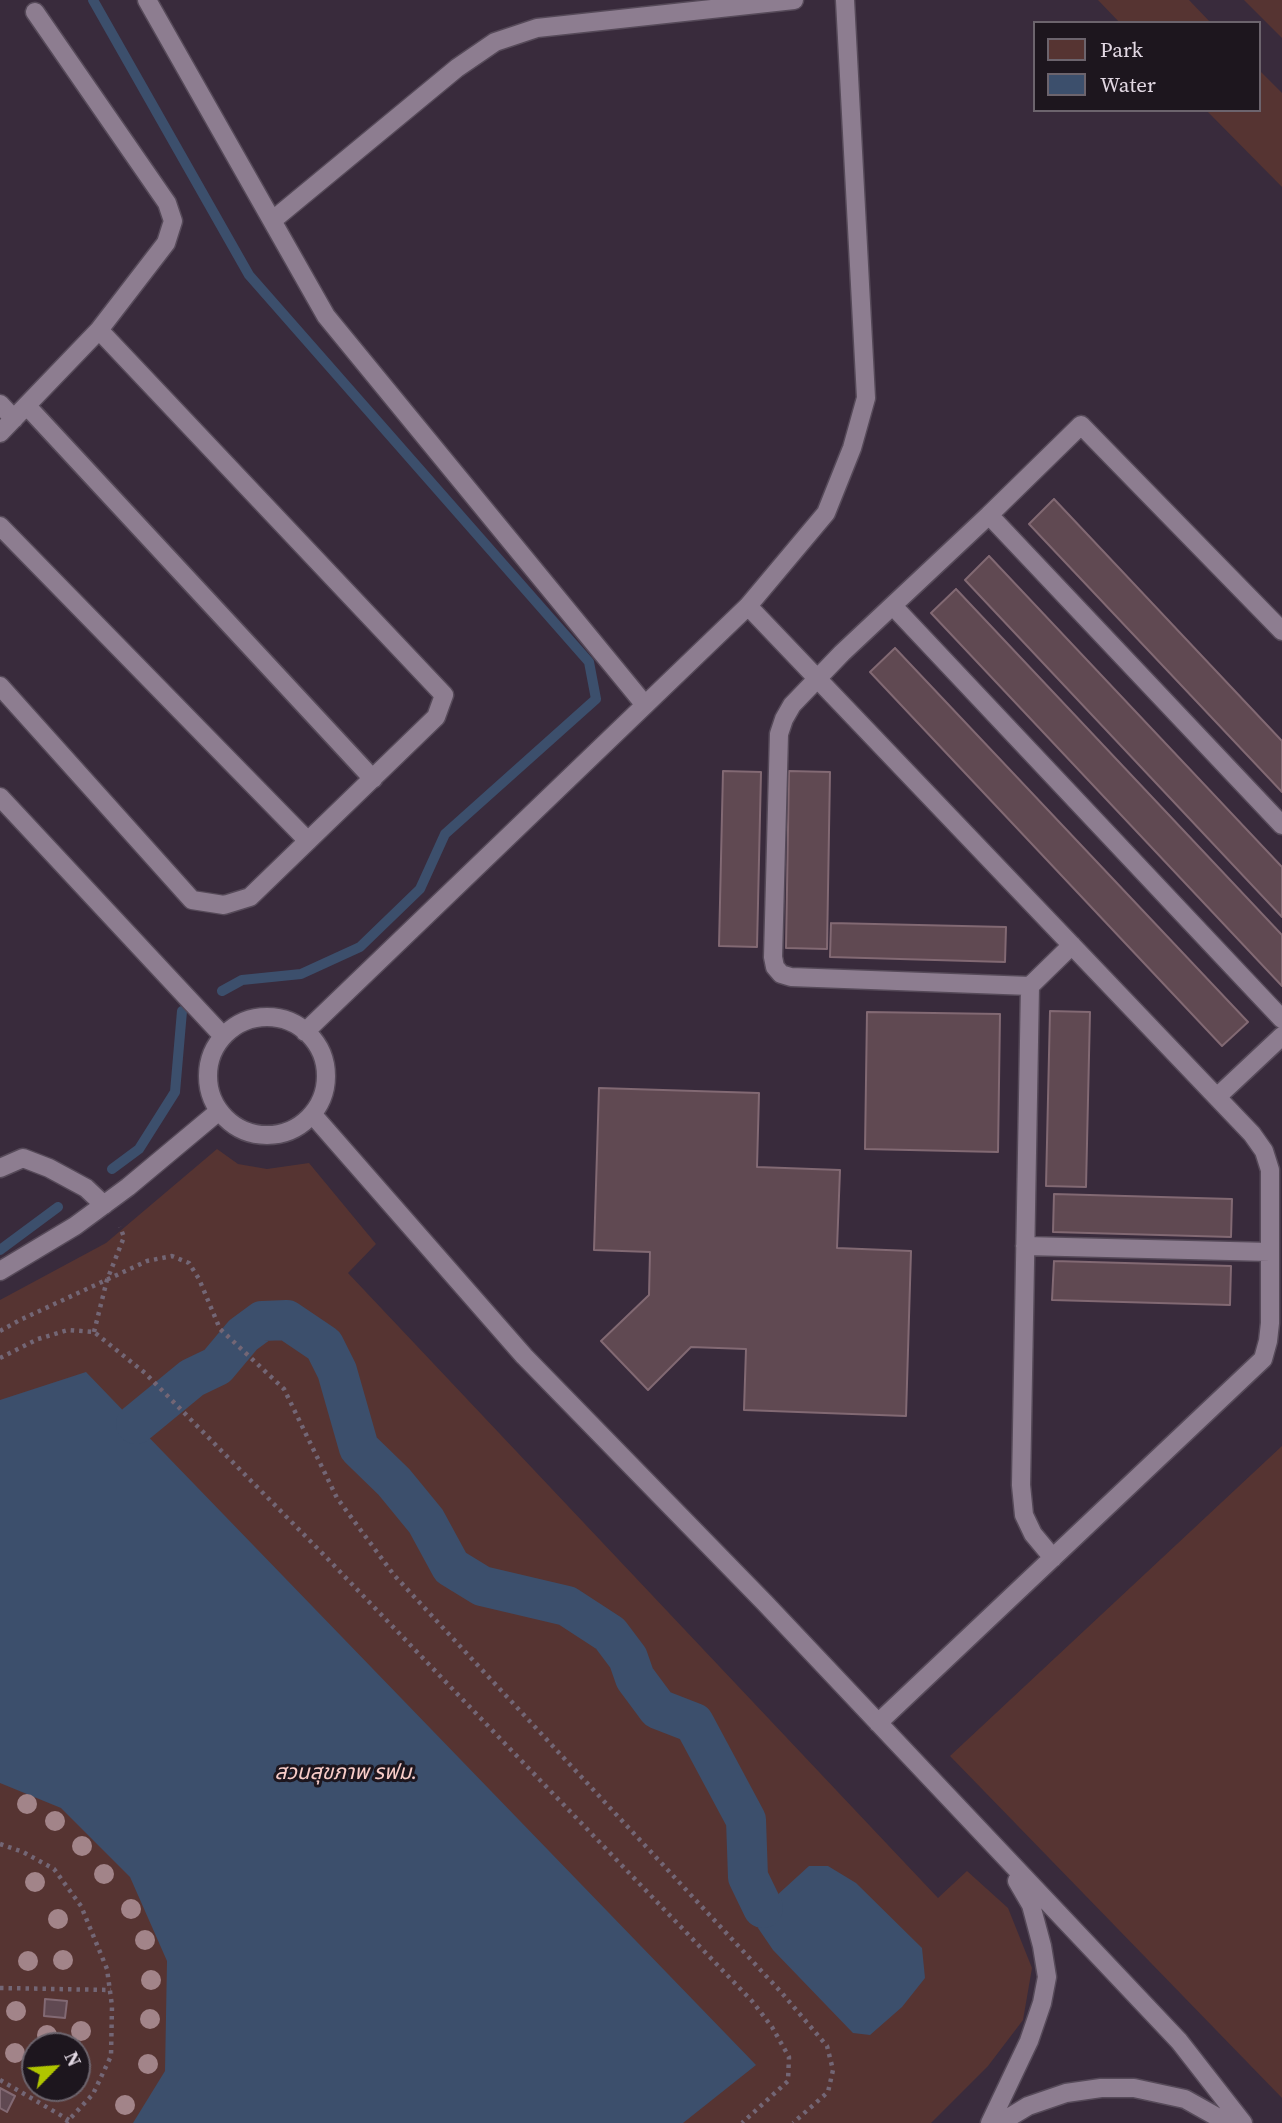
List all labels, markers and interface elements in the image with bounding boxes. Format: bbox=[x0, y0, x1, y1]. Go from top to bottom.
legend bbox=[1034, 21, 1261, 112]
text: Park bbox=[1100, 35, 1143, 64]
text: Water bbox=[1100, 70, 1156, 99]
park label: สวนสุขภาพ รฟม. bbox=[274, 1761, 418, 1787]
north arrow bbox=[21, 2032, 91, 2102]
text: N bbox=[59, 2047, 88, 2071]

